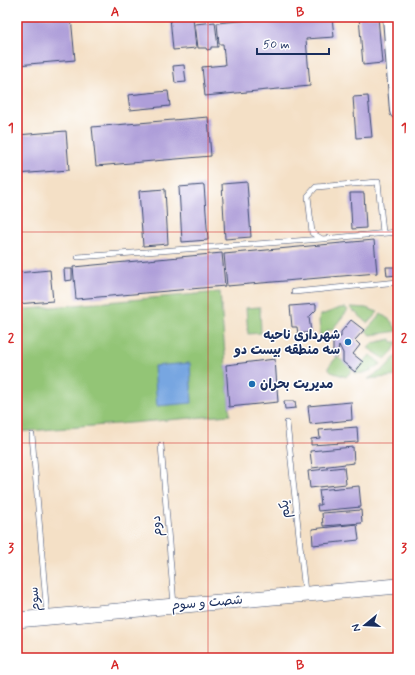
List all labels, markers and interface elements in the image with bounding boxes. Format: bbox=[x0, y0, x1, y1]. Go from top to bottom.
text: A bbox=[111, 4, 119, 21]
text: B bbox=[296, 4, 305, 21]
scale bar bbox=[257, 30, 329, 56]
text: 50 m bbox=[263, 37, 290, 53]
text: 1 bbox=[8, 120, 14, 137]
text: 1 bbox=[401, 120, 407, 137]
place label: شهرداری ناحیه سه منطقه بیست دو bbox=[233, 327, 340, 359]
text: 2 bbox=[8, 330, 15, 347]
text: 2 bbox=[401, 330, 408, 347]
marker: شهرداری ناحیه سه منطقه بیست دو bbox=[343, 337, 353, 347]
place label: مدیریت بحران bbox=[260, 376, 333, 393]
marker: مدیریت بحران bbox=[247, 379, 257, 389]
street label: یکم bbox=[276, 499, 295, 519]
street label: دوم bbox=[148, 515, 167, 537]
text: 3 bbox=[8, 540, 14, 557]
text: 3 bbox=[401, 540, 407, 557]
street label: سوم bbox=[25, 586, 46, 612]
street label: شصت و سوم bbox=[171, 591, 243, 616]
north arrow bbox=[345, 605, 385, 645]
text: N bbox=[349, 622, 364, 633]
text: A bbox=[111, 657, 119, 674]
text: B bbox=[296, 657, 305, 674]

